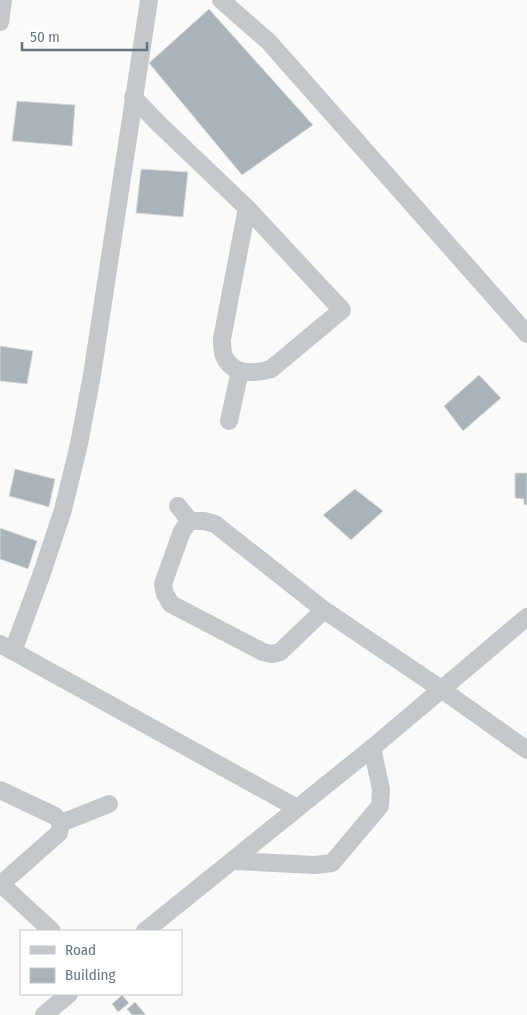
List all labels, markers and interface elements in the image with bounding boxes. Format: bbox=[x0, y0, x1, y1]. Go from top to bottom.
scale bar bbox=[22, 20, 148, 52]
text: 50 m bbox=[30, 28, 60, 46]
legend bbox=[20, 930, 182, 995]
text: Road bbox=[65, 941, 96, 959]
text: Building bbox=[65, 966, 116, 984]

